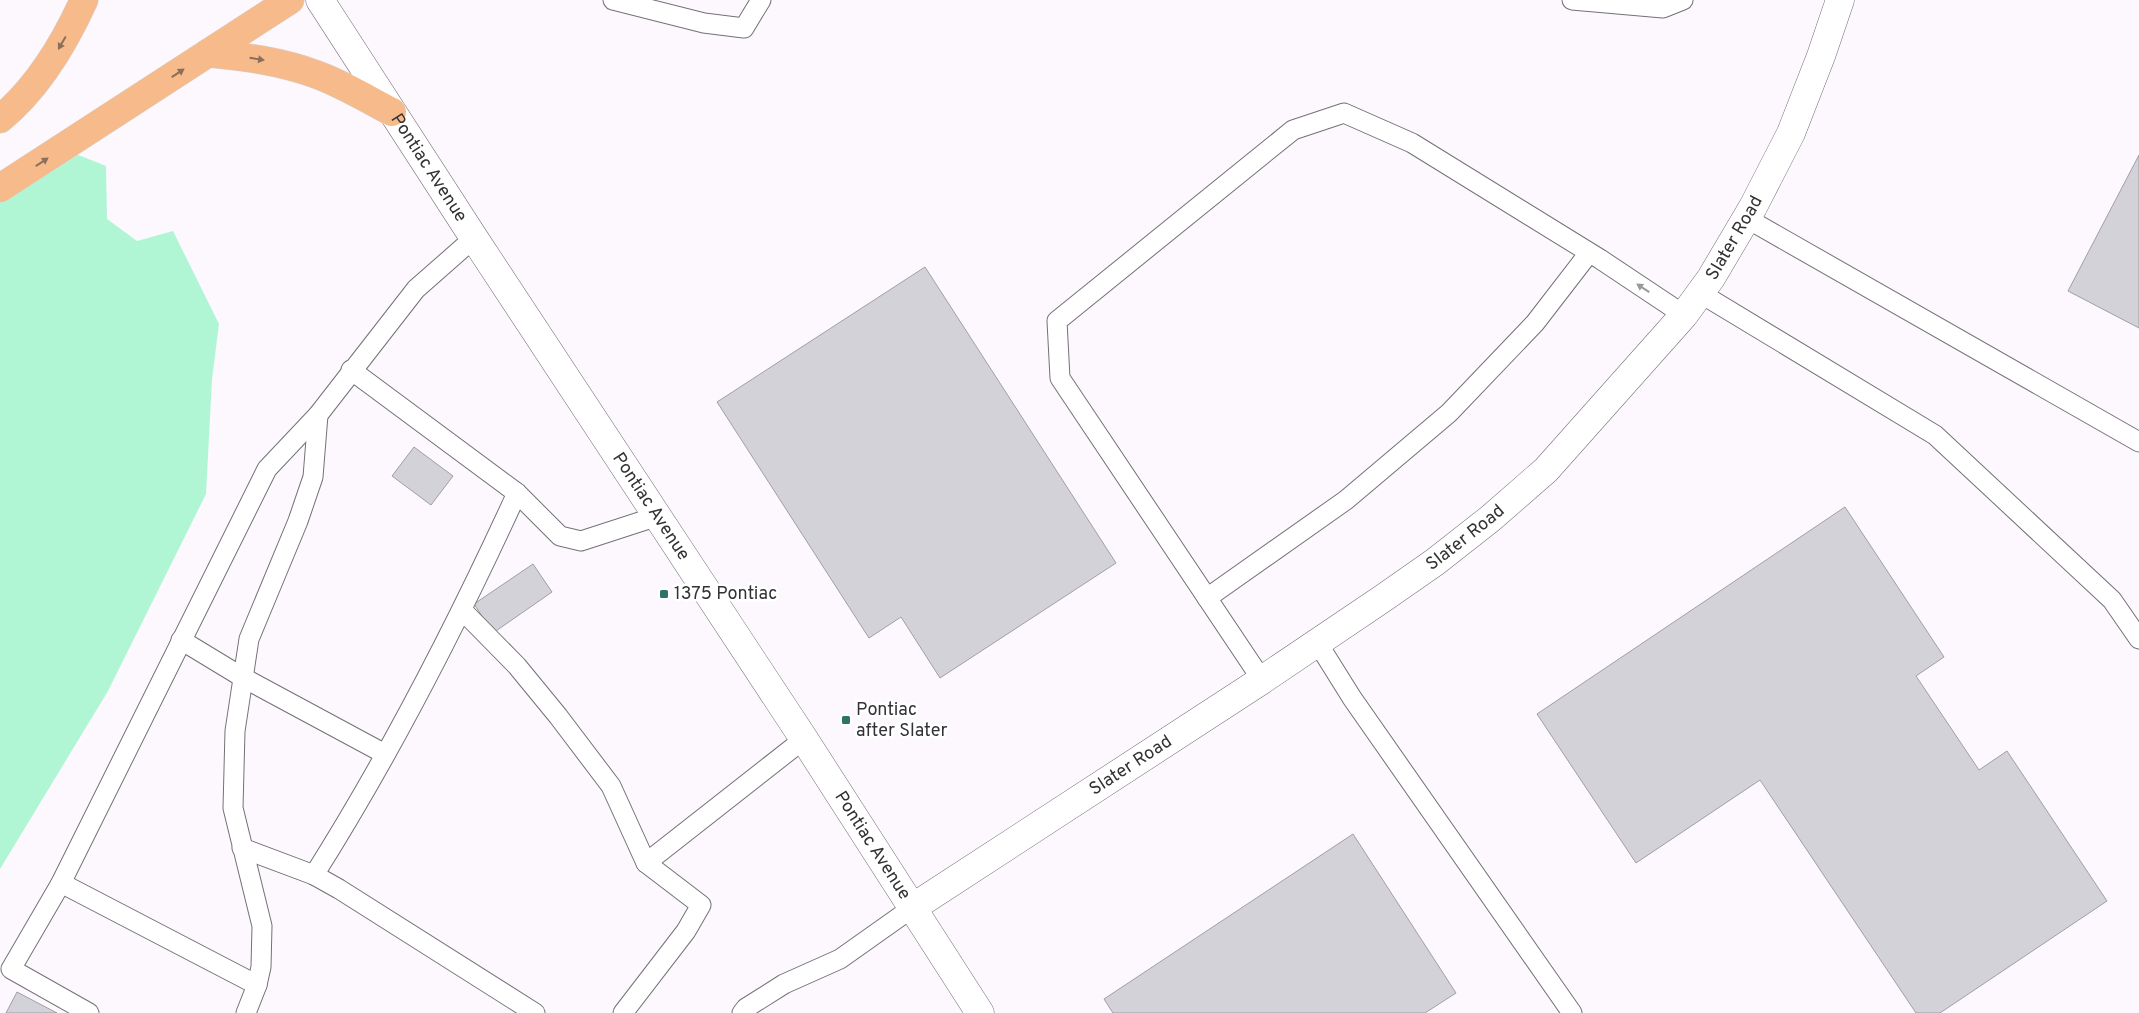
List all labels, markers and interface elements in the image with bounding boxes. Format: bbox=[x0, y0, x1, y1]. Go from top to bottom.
one-way arrow bbox=[58, 36, 66, 51]
one-way arrow bbox=[249, 55, 265, 63]
one-way arrow bbox=[171, 69, 184, 78]
street label: Pontiac Avenue bbox=[385, 109, 472, 227]
one-way arrow bbox=[35, 157, 48, 167]
street label: Slater Road bbox=[1701, 192, 1768, 285]
one-way arrow bbox=[1637, 283, 1650, 293]
street label: Pontiac Avenue bbox=[607, 448, 695, 565]
street label: Slater Road bbox=[1422, 500, 1510, 576]
place label: 1375 Pontiac bbox=[674, 583, 777, 606]
marker: 1375 Pontiac bbox=[658, 588, 670, 600]
place label: Pontiac after Slater bbox=[856, 699, 948, 743]
marker: Pontiac after Slater bbox=[840, 714, 852, 726]
street label: Slater Road bbox=[1085, 730, 1176, 801]
street label: Pontiac Avenue bbox=[829, 787, 916, 904]

